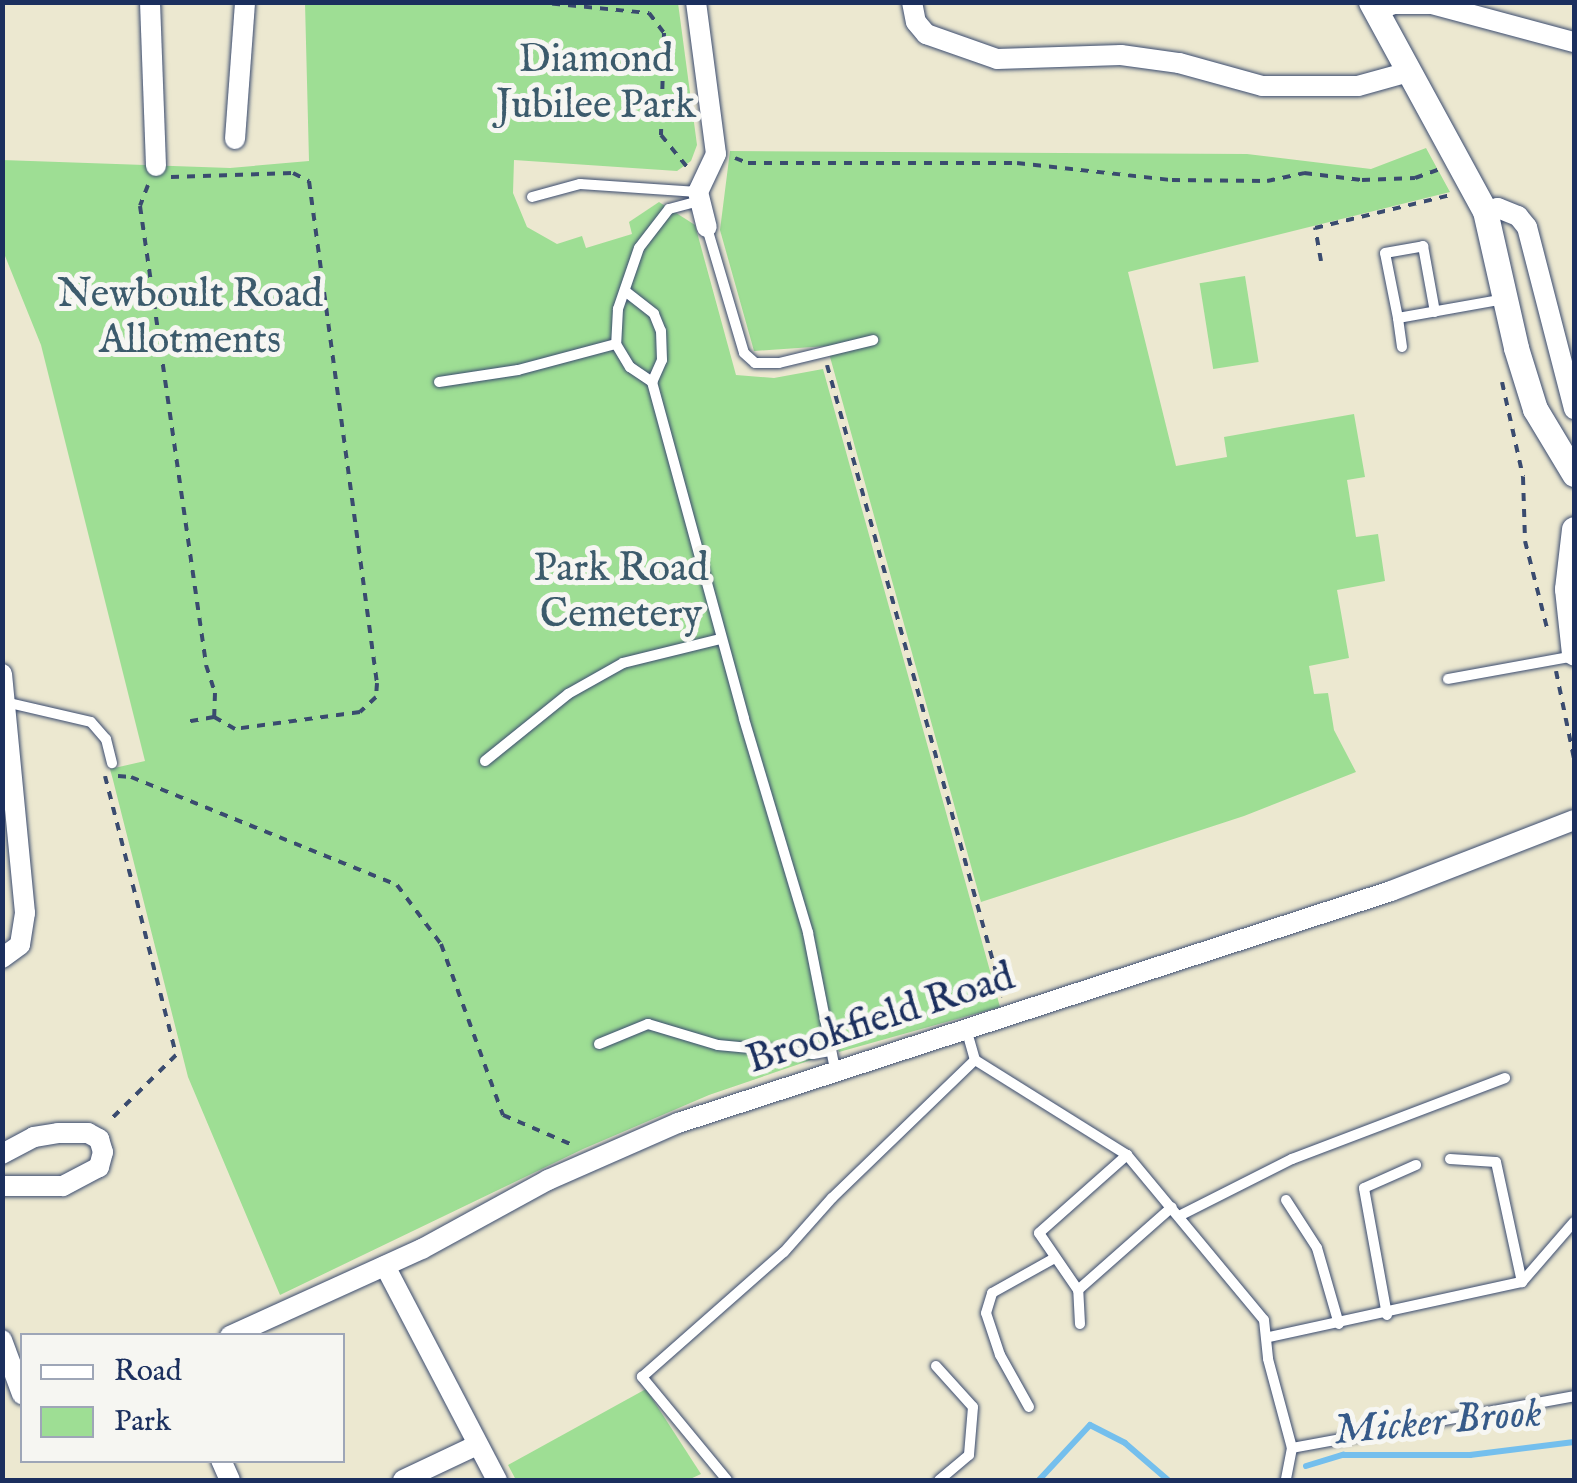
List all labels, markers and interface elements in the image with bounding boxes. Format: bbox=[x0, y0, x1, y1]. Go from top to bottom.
park label: Diamond Jubilee Park bbox=[496, 37, 696, 131]
park label: Newboult Road Allotments bbox=[57, 272, 323, 366]
park label: Park Road Cemetery bbox=[533, 546, 709, 640]
street label: Brookfield Road bbox=[741, 954, 1021, 1086]
legend bbox=[20, 1333, 345, 1463]
text: Road bbox=[114, 1353, 182, 1391]
water label: Micker Brook bbox=[1332, 1389, 1544, 1457]
text: Park bbox=[114, 1403, 171, 1441]

